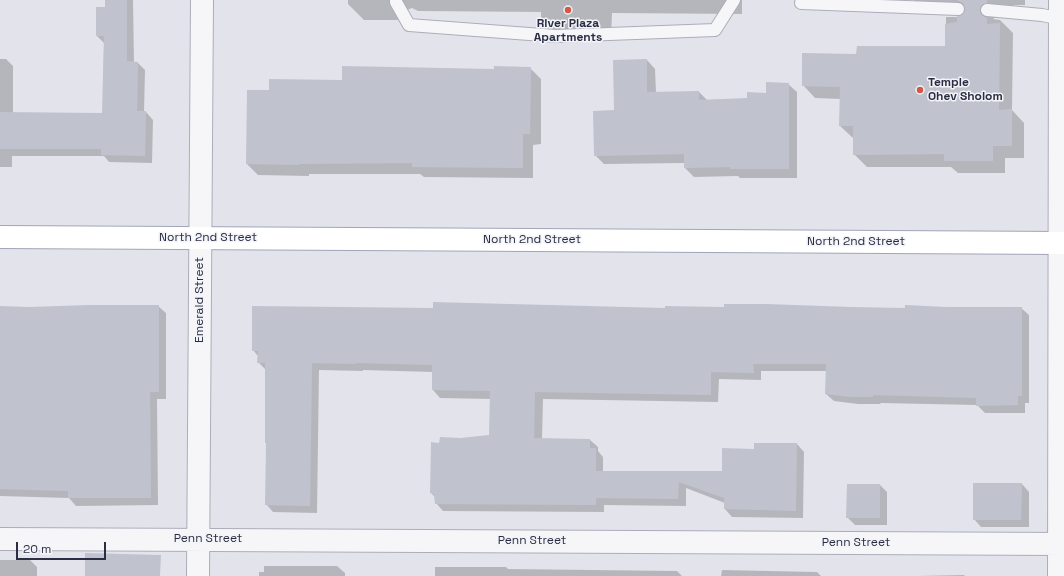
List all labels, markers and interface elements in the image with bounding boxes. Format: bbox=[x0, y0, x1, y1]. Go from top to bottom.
marker: River Plaza Apartments bbox=[563, 5, 573, 15]
place label: River Plaza Apartments bbox=[534, 17, 602, 45]
place label: Temple Ohev Sholom bbox=[928, 76, 1003, 104]
marker: Temple Ohev Sholom bbox=[915, 85, 925, 95]
street label: North 2nd Street bbox=[159, 231, 257, 245]
street label: North 2nd Street bbox=[483, 233, 581, 247]
street label: North 2nd Street bbox=[807, 235, 905, 249]
street label: Emerald Street bbox=[193, 257, 207, 343]
street label: Penn Street bbox=[174, 532, 242, 546]
scale bar bbox=[18, 534, 108, 560]
street label: Penn Street bbox=[498, 534, 566, 548]
street label: Penn Street bbox=[822, 536, 890, 550]
text: 20 m bbox=[23, 541, 51, 557]

